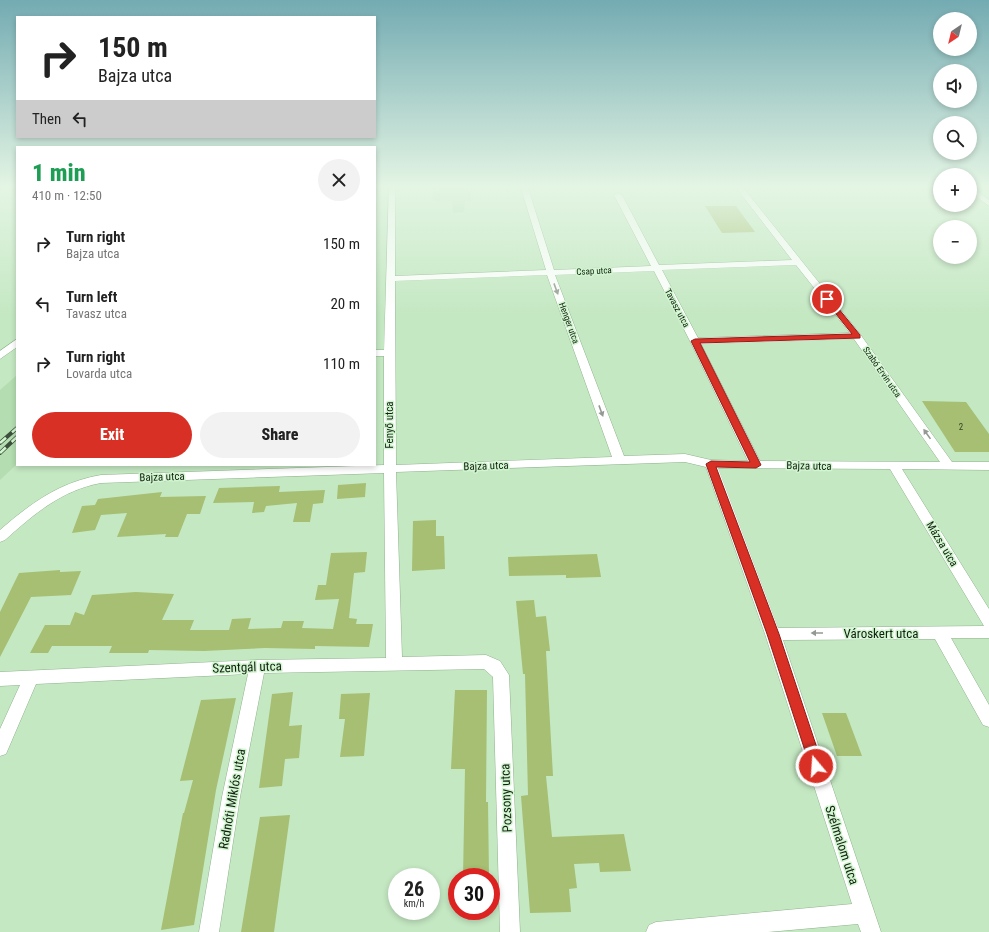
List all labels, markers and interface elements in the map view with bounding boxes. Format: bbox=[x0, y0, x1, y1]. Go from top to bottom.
north arrow bbox=[933, 12, 977, 56]
map controls bbox=[933, 12, 977, 264]
text: 150 m bbox=[98, 31, 168, 64]
icon: right bbox=[32, 32, 84, 84]
button: sound bbox=[933, 64, 977, 108]
text: Bajza utca bbox=[98, 65, 172, 86]
icon: left bbox=[69, 108, 91, 130]
text: Then bbox=[32, 110, 61, 128]
button: search bbox=[933, 116, 977, 160]
text: 1 min bbox=[32, 159, 86, 187]
button: close bbox=[318, 159, 360, 201]
button: + bbox=[933, 168, 977, 212]
text: 410 m · 12:50 bbox=[32, 188, 102, 203]
button: − bbox=[933, 220, 977, 264]
text: Turn right bbox=[66, 228, 125, 246]
icon: right bbox=[32, 233, 54, 255]
text: 150 m bbox=[323, 235, 360, 253]
text: Bajza utca bbox=[66, 246, 120, 261]
street label: Csap utca bbox=[576, 265, 612, 277]
pin bbox=[810, 282, 844, 316]
one-way arrow bbox=[554, 284, 560, 296]
street label: Tavasz utca bbox=[663, 287, 691, 329]
text: Turn left bbox=[66, 288, 117, 306]
icon: arrive bbox=[816, 288, 838, 310]
icon: left bbox=[32, 293, 54, 315]
text: 20 m bbox=[330, 295, 360, 313]
street label: Henger utca bbox=[557, 301, 581, 345]
text: Tavasz utca bbox=[66, 306, 127, 321]
street label: Szabó Ervin utca bbox=[861, 345, 903, 399]
text: Turn right bbox=[66, 348, 125, 366]
icon: right bbox=[32, 353, 54, 375]
text: 110 m bbox=[323, 355, 360, 373]
text: Lovarda utca bbox=[66, 366, 132, 381]
street label: Fenyő utca bbox=[383, 401, 396, 449]
one-way arrow bbox=[598, 406, 604, 418]
button: Exit bbox=[32, 412, 192, 458]
button: Share bbox=[200, 412, 360, 458]
house number: 2 bbox=[959, 422, 964, 432]
one-way arrow bbox=[923, 429, 931, 440]
street label: Bajza utca bbox=[463, 459, 509, 473]
street label: Bajza utca bbox=[786, 459, 832, 473]
street label: Bajza utca bbox=[139, 470, 185, 484]
street label: Mázsa utca bbox=[924, 519, 960, 569]
street label: Városkert utca bbox=[844, 626, 918, 641]
one-way arrow bbox=[811, 630, 823, 637]
street label: Szentgál utca bbox=[212, 658, 282, 676]
position arrow bbox=[795, 745, 837, 787]
street label: Radnóti Miklós utca bbox=[216, 748, 248, 850]
street label: Pozsony utca bbox=[497, 763, 515, 833]
street label: Szélmalom utca bbox=[822, 804, 862, 886]
speed limit sign: 30 bbox=[448, 868, 500, 920]
text: 26 bbox=[404, 877, 424, 901]
text: km/h bbox=[404, 898, 424, 909]

